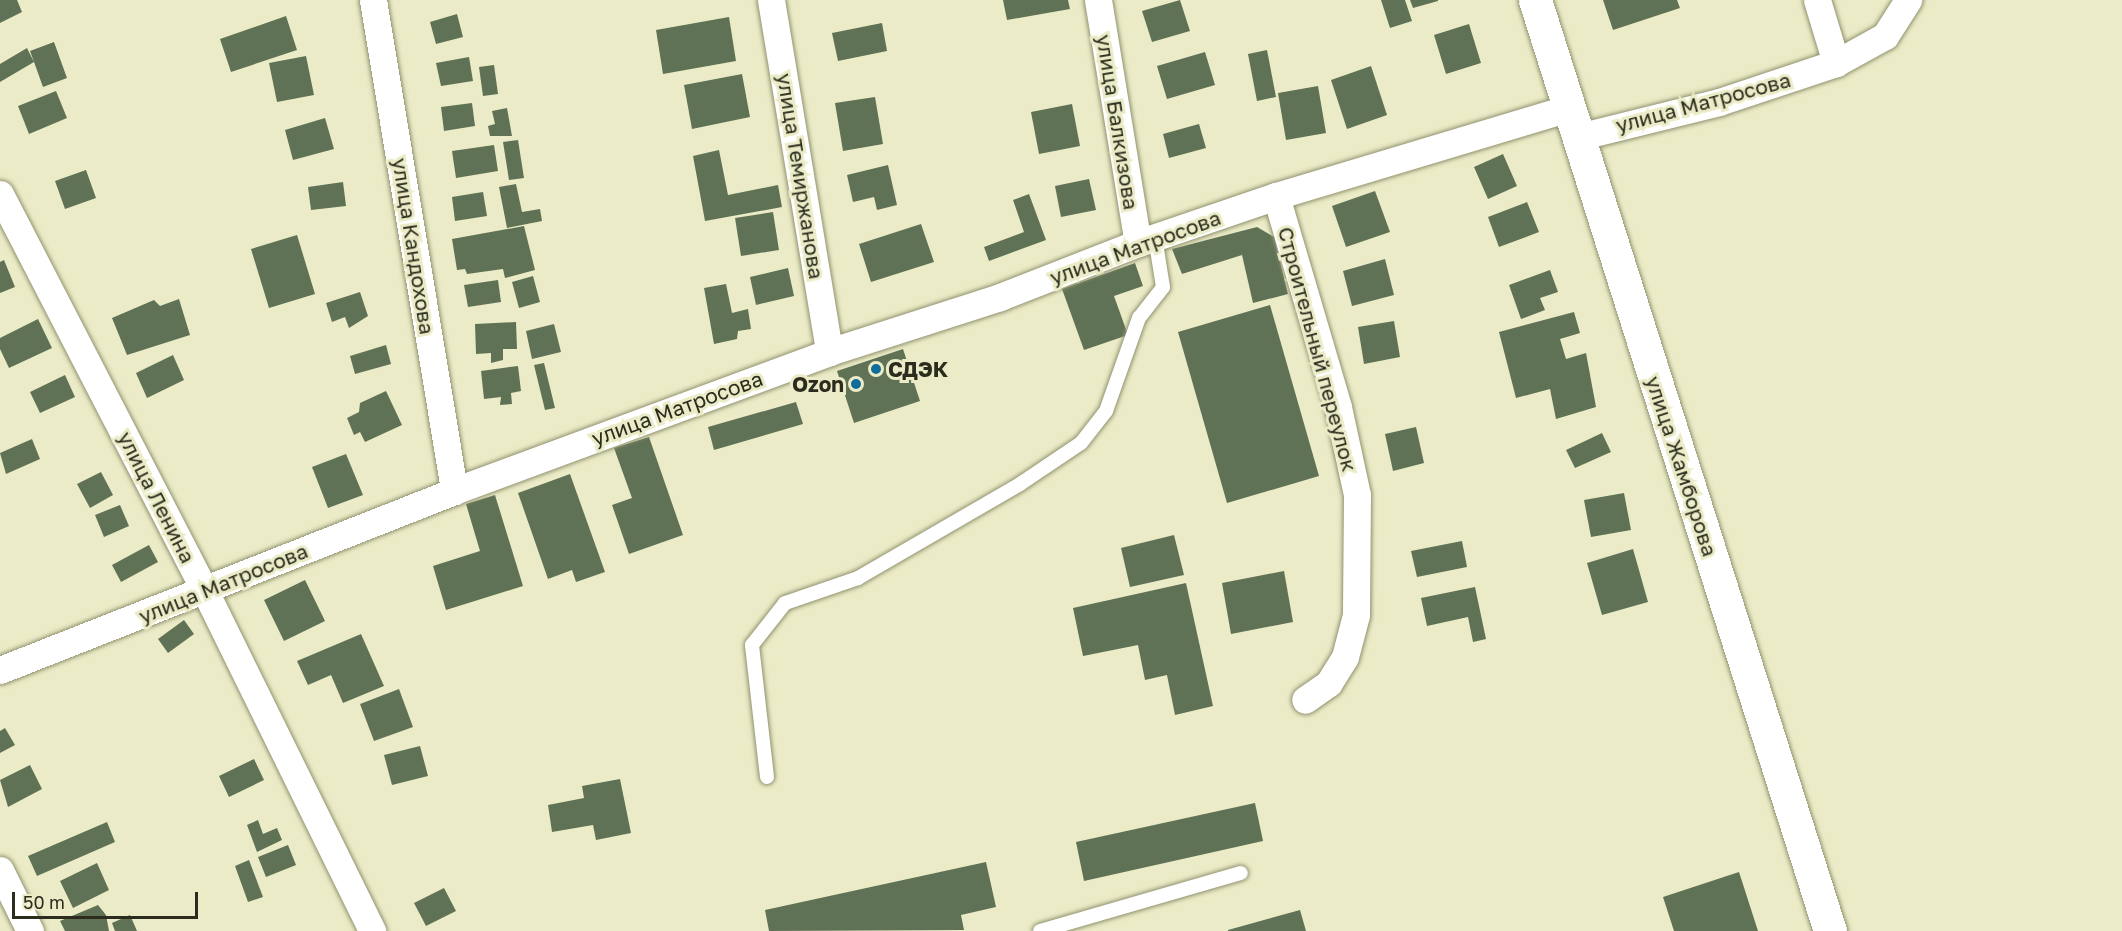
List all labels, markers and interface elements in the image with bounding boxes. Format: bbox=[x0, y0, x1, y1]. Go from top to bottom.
street label: улица Балкизова bbox=[1092, 33, 1144, 211]
street label: улица Матросова bbox=[1613, 67, 1793, 137]
street label: улица Темиржанова bbox=[772, 71, 830, 281]
street label: улица Кандохова bbox=[388, 156, 440, 336]
street label: улица Матросова bbox=[1046, 204, 1224, 290]
street label: Строительный переулок bbox=[1273, 224, 1363, 474]
place label: СДЭК bbox=[888, 356, 948, 382]
marker: СДЭК bbox=[869, 362, 883, 376]
street label: улица Матросова bbox=[588, 365, 766, 451]
place label: Ozon bbox=[792, 371, 844, 397]
street label: улица Жамборова bbox=[1641, 373, 1723, 559]
marker: Ozon bbox=[849, 377, 863, 391]
street label: улица Ленина bbox=[113, 427, 201, 567]
street label: улица Матросова bbox=[135, 538, 311, 628]
scale bar bbox=[15, 880, 201, 918]
text: 50 m bbox=[23, 891, 65, 913]

